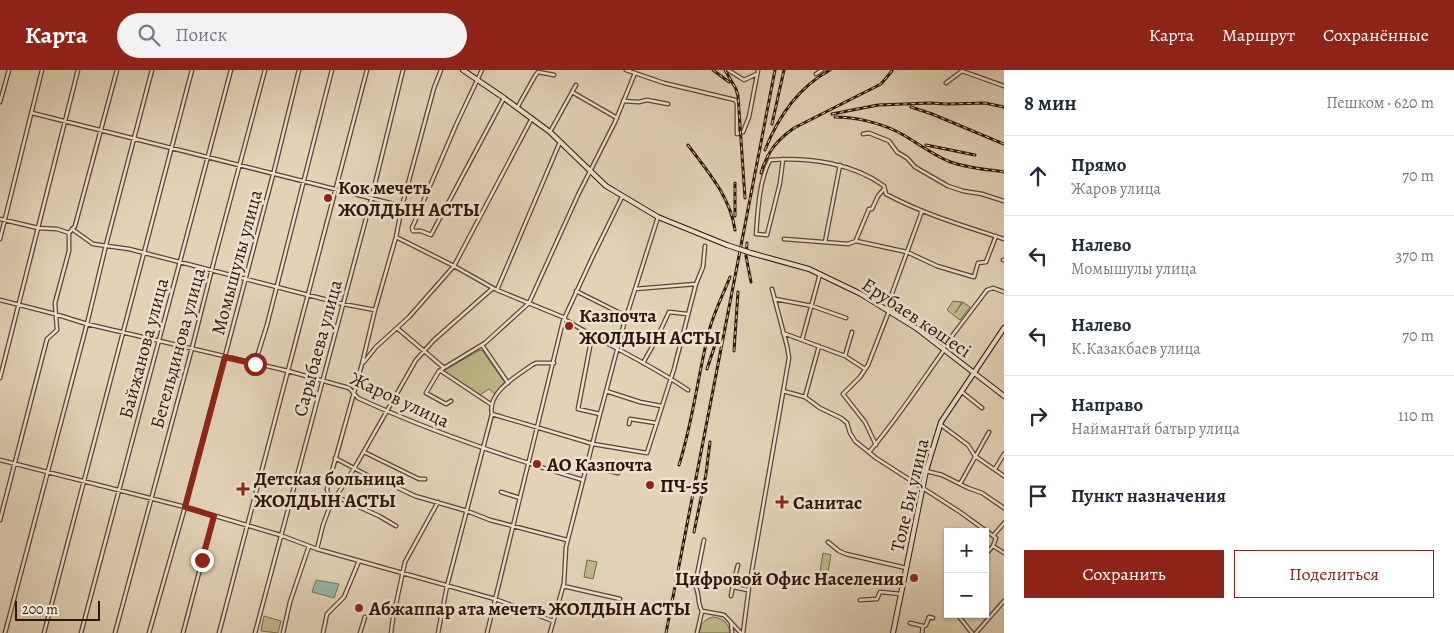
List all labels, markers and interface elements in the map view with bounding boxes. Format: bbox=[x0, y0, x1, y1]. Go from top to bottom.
search box bbox=[117, 13, 467, 58]
text: Карта bbox=[25, 19, 87, 51]
icon: search bbox=[135, 21, 163, 49]
text: Поиск bbox=[175, 22, 227, 48]
text: Карта bbox=[1149, 23, 1194, 47]
text: Маршрут bbox=[1222, 23, 1295, 47]
text: Сохранённые bbox=[1323, 23, 1429, 47]
text: 8 мин bbox=[1024, 89, 1077, 117]
text: Пешком · 620 m bbox=[1326, 92, 1434, 114]
text: Прямо bbox=[1071, 152, 1126, 178]
icon: ahead bbox=[1024, 162, 1052, 190]
text: 70 m bbox=[1402, 165, 1434, 187]
place label: Кок мечеть ЖОЛДЫН АСТЫ bbox=[338, 175, 480, 223]
text: Жаров улица bbox=[1071, 178, 1161, 200]
street label: Момышулы улица bbox=[205, 187, 269, 338]
marker: Кок мечеть ЖОЛДЫН АСТЫ bbox=[322, 192, 334, 204]
text: Налево bbox=[1071, 232, 1131, 258]
icon: left bbox=[1024, 242, 1052, 270]
text: 370 m bbox=[1396, 245, 1434, 267]
text: Момышулы улица bbox=[1071, 258, 1197, 280]
street label: Бегельдинова улица bbox=[144, 265, 212, 432]
street label: Ерубаев көшесі bbox=[857, 272, 976, 364]
street label: Байжанова улица bbox=[113, 275, 175, 421]
street label: Сарыбаева улица bbox=[287, 277, 349, 420]
place label: Казпочта ЖОЛДЫН АСТЫ bbox=[579, 303, 721, 351]
text: Налево bbox=[1071, 312, 1131, 338]
marker: Казпочта ЖОЛДЫН АСТЫ bbox=[563, 320, 575, 332]
icon: left bbox=[1024, 322, 1052, 350]
text: 70 m bbox=[1402, 325, 1434, 347]
text: К.Казакбаев улица bbox=[1071, 338, 1201, 360]
route start bbox=[244, 353, 267, 376]
street label: Жаров улица bbox=[346, 366, 454, 434]
text: Направо bbox=[1071, 392, 1143, 418]
icon: right bbox=[1024, 402, 1052, 430]
text: 110 m bbox=[1398, 405, 1434, 427]
text: Наймантай батыр улица bbox=[1071, 418, 1240, 440]
street label: Толе Би улица bbox=[884, 436, 936, 554]
place label: АО Казпочта bbox=[546, 452, 653, 478]
marker: АО Казпочта bbox=[531, 458, 543, 470]
place label: Детская больница ЖОЛДЫН АСТЫ bbox=[254, 466, 406, 514]
place label: ПЧ-55 bbox=[660, 473, 708, 499]
marker: ПЧ-55 bbox=[644, 479, 656, 491]
marker: Детская больница ЖОЛДЫН АСТЫ bbox=[236, 482, 250, 496]
icon: arrive bbox=[1024, 482, 1052, 510]
text: Пункт назначения bbox=[1071, 483, 1226, 509]
place label: Санитас bbox=[793, 490, 862, 516]
marker: Санитас bbox=[775, 495, 789, 509]
map controls bbox=[944, 528, 989, 618]
button: + bbox=[944, 528, 989, 573]
route end bbox=[191, 549, 214, 572]
button: Сохранить bbox=[1024, 550, 1224, 598]
button: Поделиться bbox=[1234, 550, 1434, 598]
place label: Цифровой Офис Населения bbox=[675, 566, 904, 592]
marker: Цифровой Офис Населения bbox=[908, 572, 920, 584]
button: − bbox=[944, 573, 989, 618]
place label: Абжаппар ата мечеть ЖОЛДЫН АСТЫ bbox=[368, 596, 691, 622]
scale bar bbox=[15, 598, 100, 621]
text: 200 m bbox=[22, 600, 58, 619]
marker: Абжаппар ата мечеть ЖОЛДЫН АСТЫ bbox=[353, 602, 365, 614]

